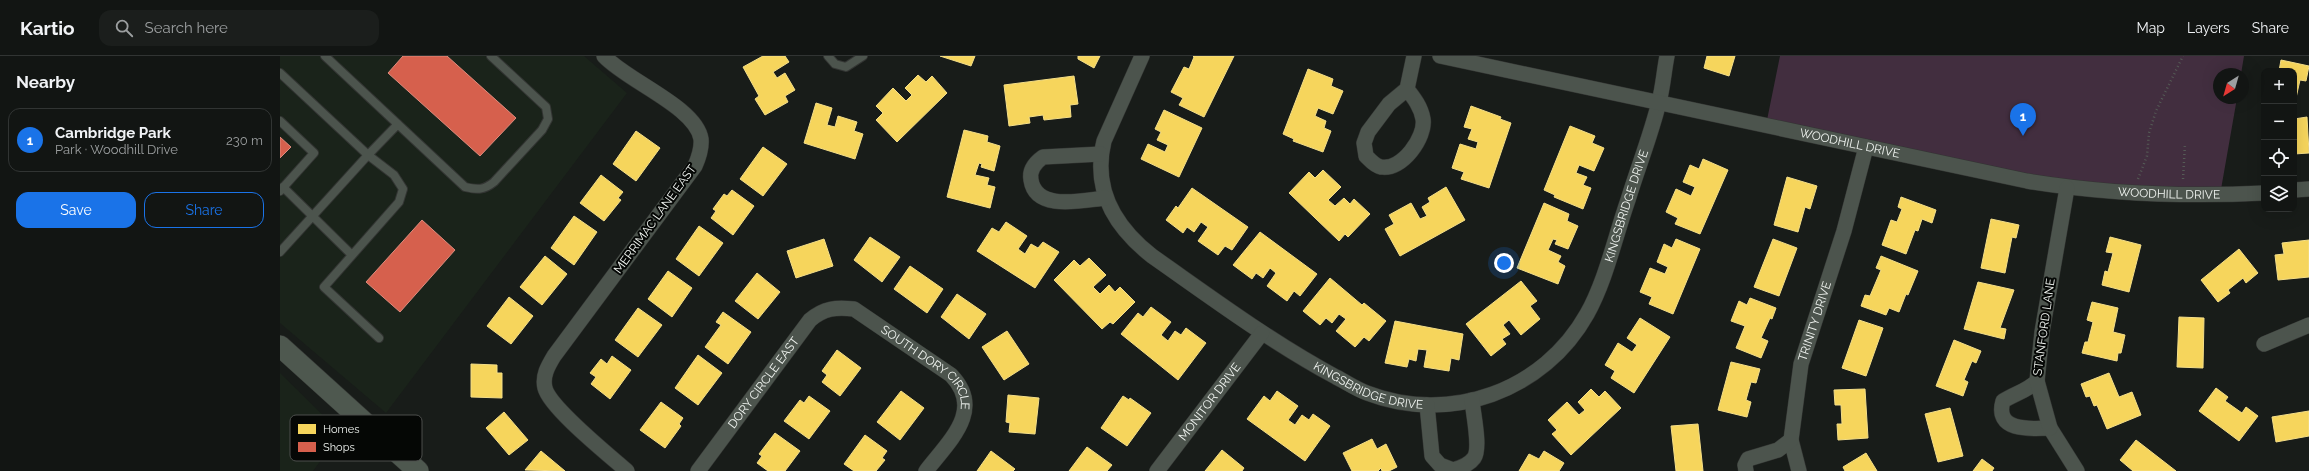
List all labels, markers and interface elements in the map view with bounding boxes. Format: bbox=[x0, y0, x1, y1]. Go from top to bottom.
search box bbox=[99, 10, 379, 46]
text: Kartio bbox=[20, 17, 75, 39]
icon: search bbox=[113, 17, 135, 39]
text: Search here bbox=[145, 19, 228, 37]
text: Map bbox=[2137, 20, 2165, 36]
text: Layers bbox=[2187, 20, 2230, 36]
text: Share bbox=[2252, 20, 2289, 36]
north arrow bbox=[2213, 68, 2249, 104]
map controls bbox=[2261, 68, 2297, 212]
button: + bbox=[2261, 68, 2297, 104]
text: Nearby bbox=[16, 72, 75, 92]
pin: 1 bbox=[2010, 103, 2036, 136]
button: − bbox=[2261, 104, 2297, 140]
text: Cambridge Park bbox=[55, 124, 171, 142]
street label: WOODHILL DRIVE bbox=[1798, 126, 1901, 161]
text: 1 bbox=[27, 133, 33, 148]
text: 230 m bbox=[226, 133, 263, 148]
button: locate bbox=[2261, 140, 2297, 176]
text: Park · Woodhill Drive bbox=[55, 142, 178, 157]
street label: KINGSBRIDGE DRIVE bbox=[1602, 148, 1651, 264]
street label: MERRIMAC LANE EAST bbox=[611, 161, 699, 276]
button: layers bbox=[2261, 176, 2297, 212]
street label: WOODHILL DRIVE bbox=[2118, 185, 2220, 202]
button: Save bbox=[16, 192, 136, 228]
button: Share bbox=[144, 192, 264, 228]
your location bbox=[1494, 253, 1514, 273]
street label: STANFORD LANE bbox=[2030, 277, 2058, 377]
street label: TRINITY DRIVE bbox=[1795, 280, 1834, 363]
street label: SOUTH DORY CIRCLE bbox=[878, 322, 972, 410]
street label: DORY CIRCLE EAST bbox=[725, 334, 802, 431]
street label: KINGSBRIDGE DRIVE bbox=[1311, 359, 1424, 412]
street label: MONITOR DRIVE bbox=[1176, 360, 1244, 443]
legend bbox=[290, 415, 422, 461]
text: Homes bbox=[323, 423, 359, 436]
text: Shops bbox=[323, 441, 355, 454]

